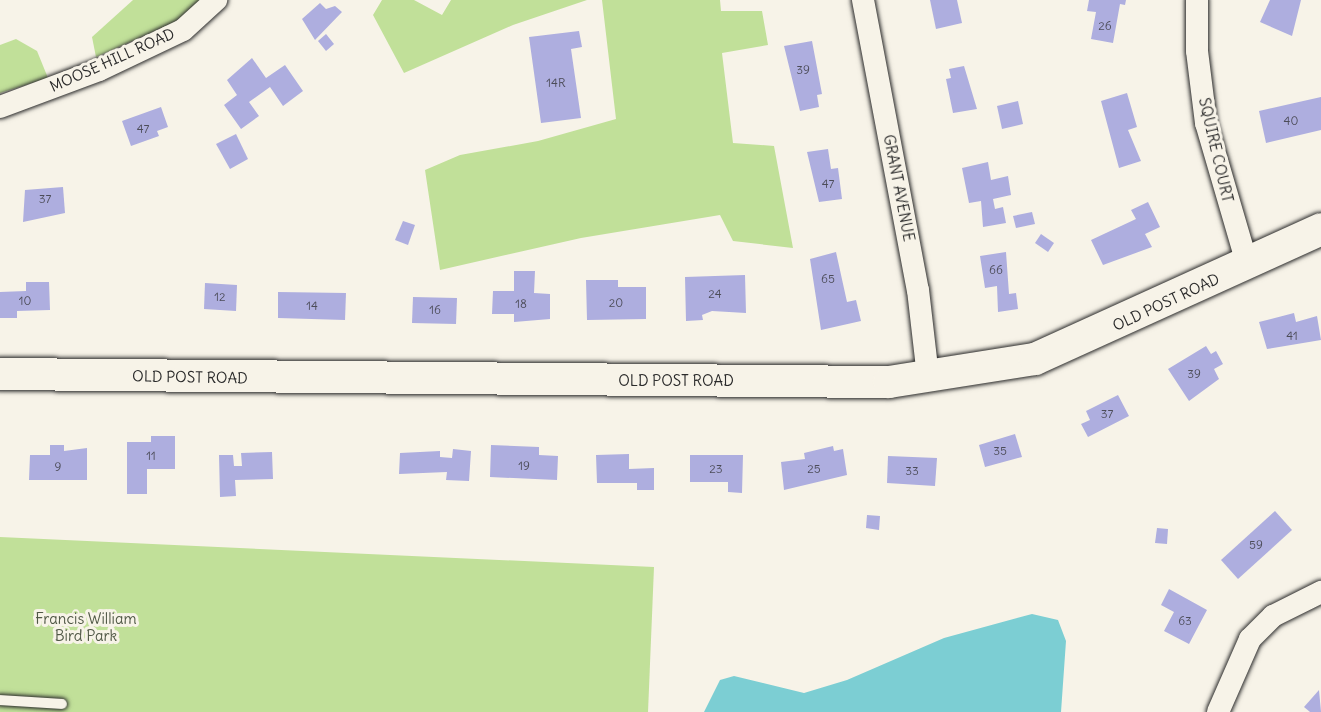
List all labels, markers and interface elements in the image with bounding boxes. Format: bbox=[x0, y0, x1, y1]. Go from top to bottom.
house number: 26 bbox=[1098, 19, 1112, 33]
street label: MOOSE HILL ROAD bbox=[47, 24, 177, 96]
house number: 39 bbox=[796, 63, 810, 77]
house number: 14R bbox=[546, 76, 566, 90]
street label: SQUIRE COURT bbox=[1195, 96, 1237, 204]
house number: 40 bbox=[1284, 114, 1298, 128]
house number: 47 bbox=[137, 122, 149, 136]
street label: GRANT AVENUE bbox=[880, 133, 918, 243]
house number: 47 bbox=[822, 177, 834, 191]
house number: 37 bbox=[39, 192, 51, 206]
house number: 66 bbox=[989, 263, 1003, 277]
street label: OLD POST ROAD bbox=[1110, 269, 1222, 335]
house number: 65 bbox=[821, 272, 835, 286]
house number: 24 bbox=[708, 287, 722, 301]
house number: 12 bbox=[214, 290, 226, 304]
house number: 10 bbox=[19, 294, 31, 308]
house number: 20 bbox=[609, 296, 623, 310]
house number: 18 bbox=[515, 297, 527, 311]
house number: 14 bbox=[306, 299, 318, 313]
house number: 16 bbox=[429, 303, 441, 317]
house number: 41 bbox=[1286, 329, 1298, 343]
street label: OLD POST ROAD bbox=[132, 367, 248, 387]
house number: 39 bbox=[1187, 367, 1201, 381]
street label: OLD POST ROAD bbox=[618, 372, 734, 390]
house number: 37 bbox=[1101, 407, 1113, 421]
house number: 35 bbox=[993, 444, 1007, 458]
house number: 11 bbox=[146, 449, 156, 463]
house number: 19 bbox=[518, 459, 530, 473]
house number: 9 bbox=[55, 460, 61, 474]
house number: 23 bbox=[709, 462, 723, 476]
house number: 25 bbox=[807, 462, 821, 476]
house number: 33 bbox=[905, 464, 919, 478]
house number: 59 bbox=[1249, 538, 1263, 552]
park label: Francis William Bird Park bbox=[35, 609, 137, 644]
house number: 63 bbox=[1178, 614, 1192, 628]

